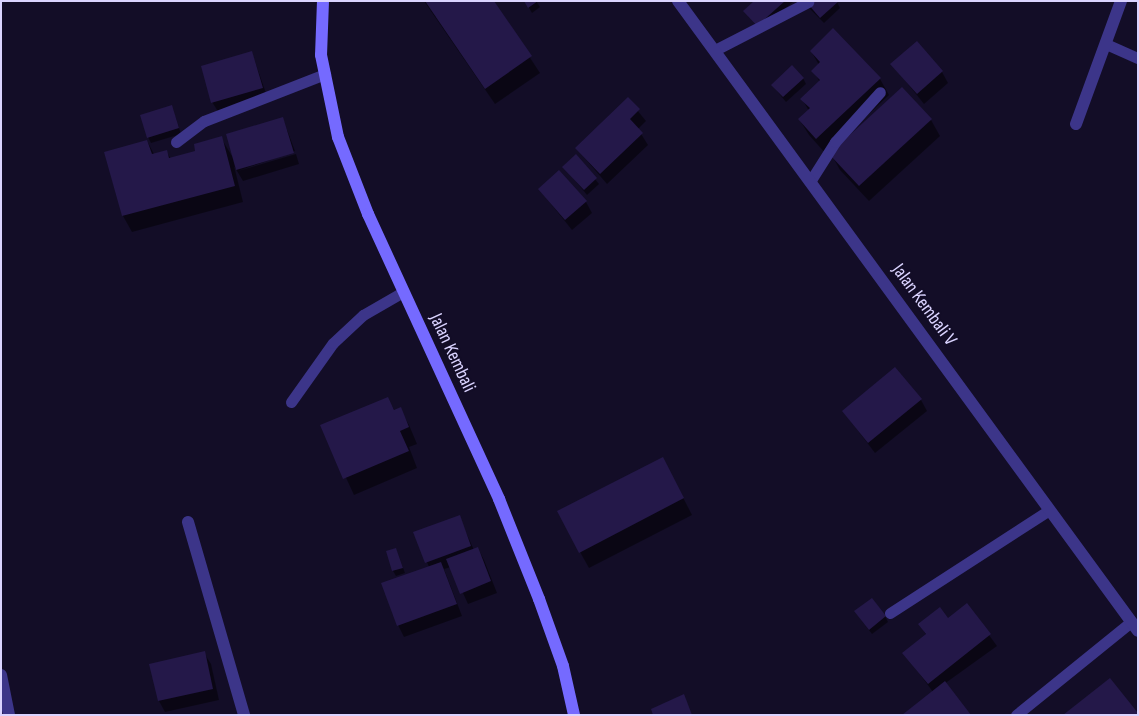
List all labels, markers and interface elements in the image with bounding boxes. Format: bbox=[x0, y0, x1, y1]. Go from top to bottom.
street label: Jalan Kembali V bbox=[887, 260, 961, 350]
street label: Jalan Kembali bbox=[424, 310, 480, 396]

